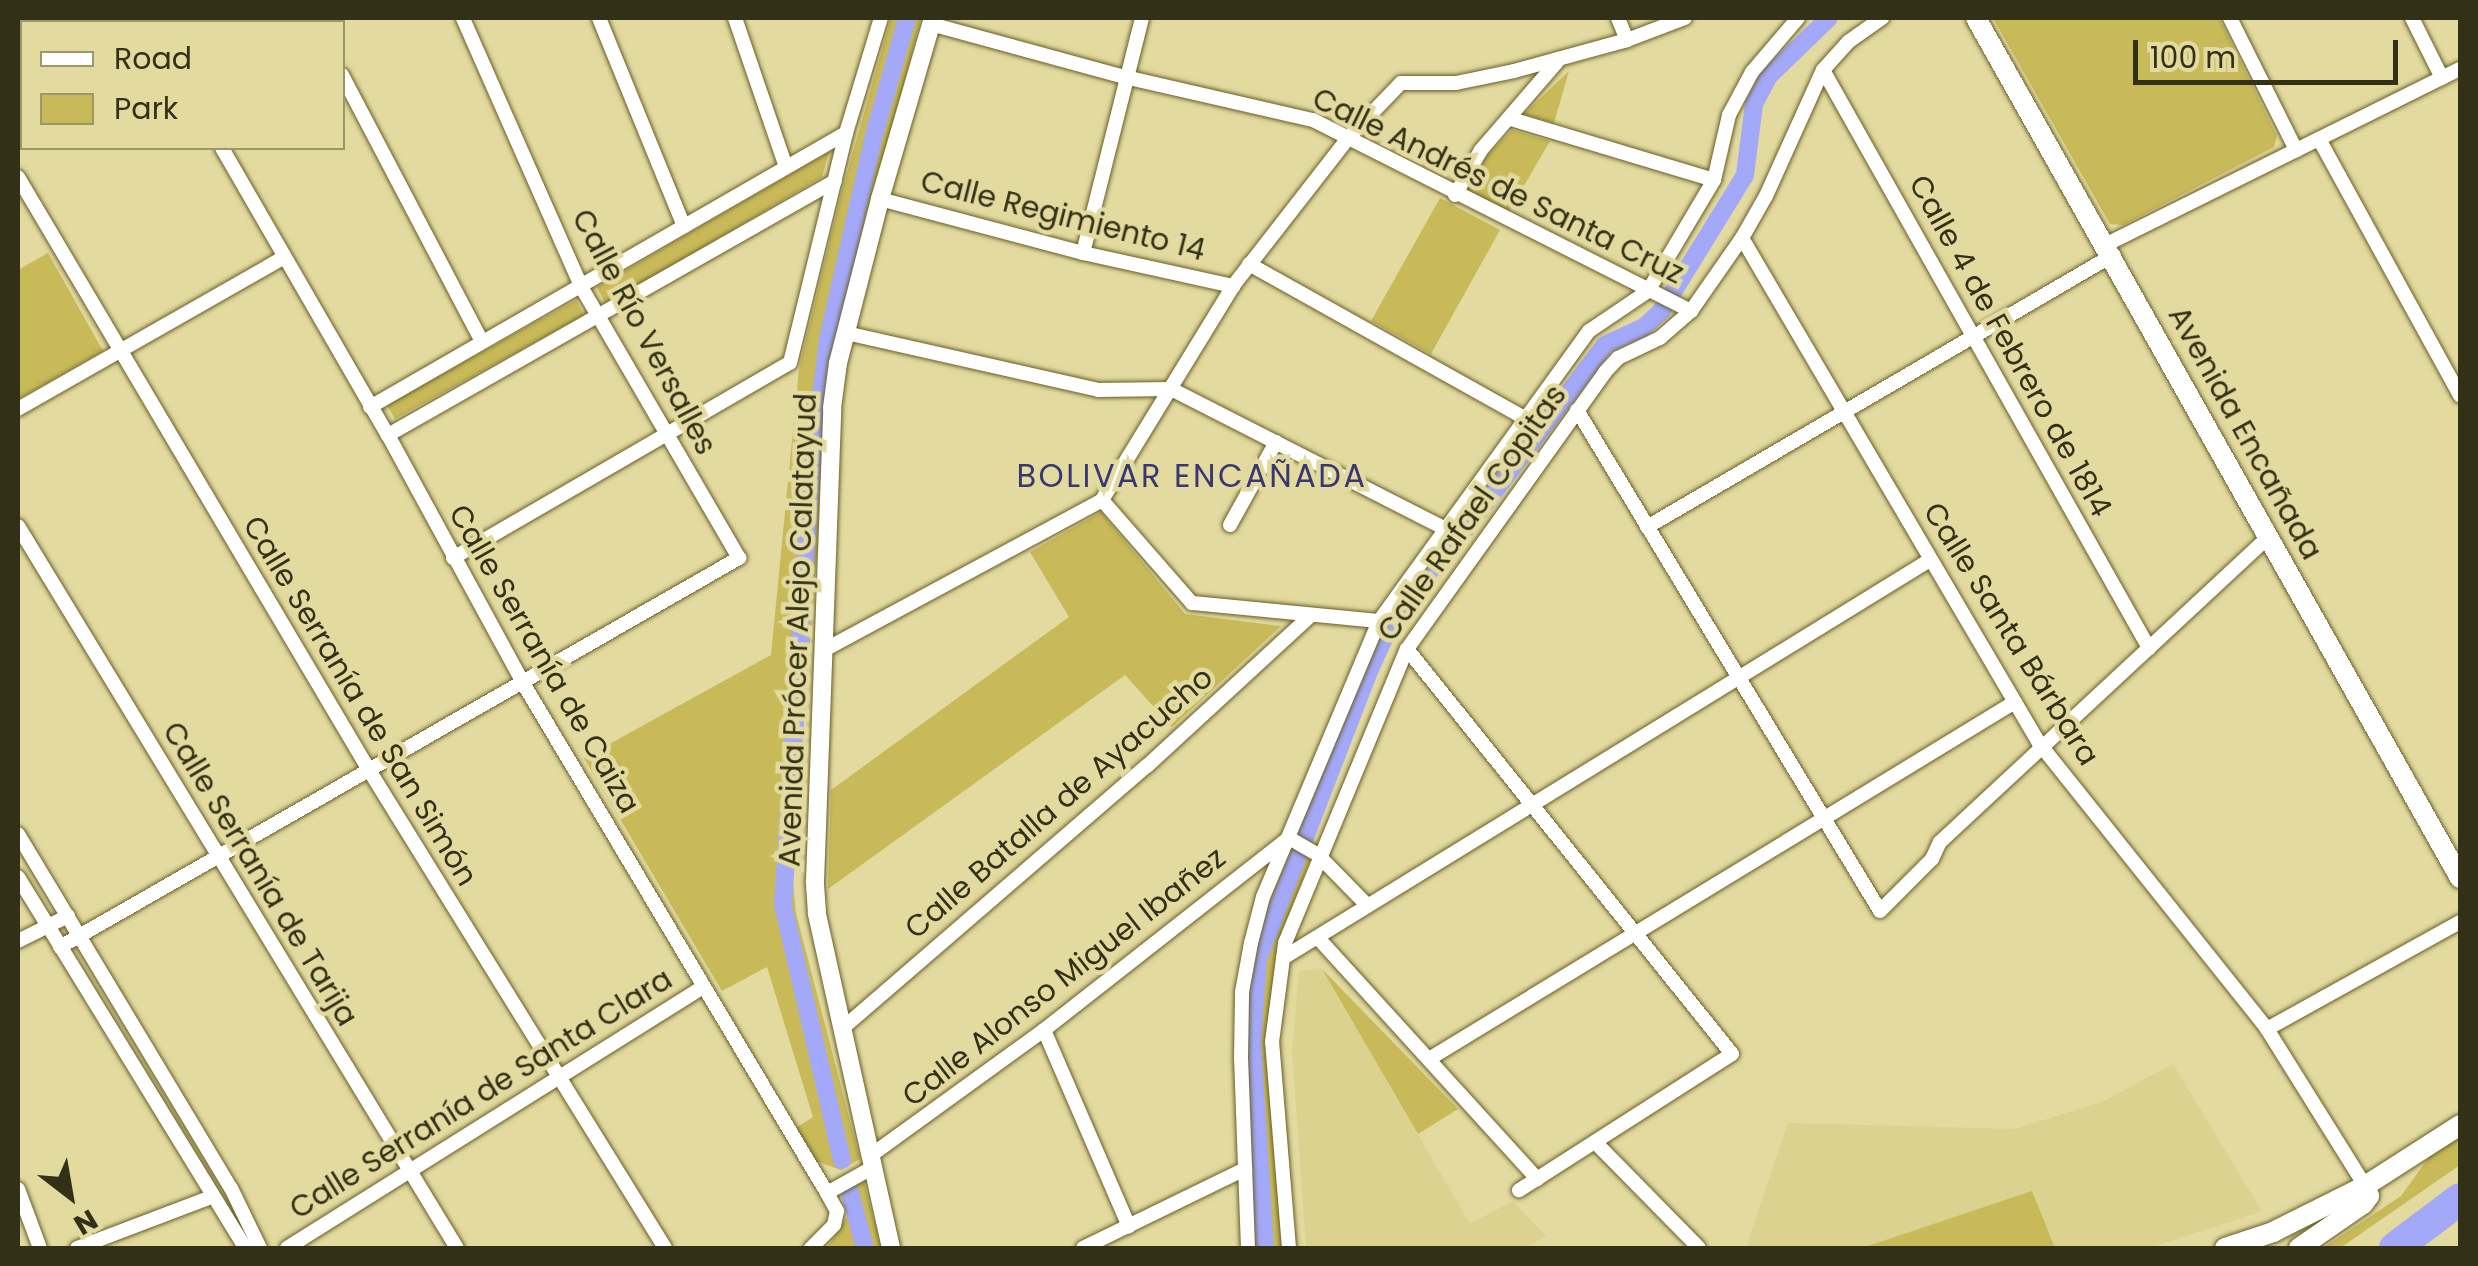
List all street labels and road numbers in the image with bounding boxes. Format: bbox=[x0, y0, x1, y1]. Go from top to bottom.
street label: Calle Andrés de Santa Cruz bbox=[1307, 80, 1689, 292]
street label: Calle Regimiento 14 bbox=[917, 163, 1209, 269]
street label: Calle 4 de Febrero de 1814 bbox=[1901, 169, 2119, 523]
street label: Calle Río Versalles bbox=[564, 203, 724, 461]
street label: Avenida Encañada bbox=[2160, 300, 2330, 566]
street label: Calle Rafael Copitas bbox=[1370, 378, 1574, 648]
street label: Avenida Prócer Alejo Calatayud bbox=[772, 392, 824, 868]
street label: Calle Santa Bárbara bbox=[1915, 496, 2107, 772]
street label: Calle Serranía de Caiza bbox=[441, 498, 647, 820]
street label: Calle Serranía de San Simón bbox=[235, 510, 485, 892]
street label: Calle Batalla de Ayacucho bbox=[898, 660, 1220, 946]
street label: Calle Serranía de Tarija bbox=[155, 715, 365, 1033]
street label: Calle Alonso Miguel Ibañez bbox=[895, 840, 1233, 1114]
street label: Calle Serranía de Santa Clara bbox=[283, 961, 679, 1227]

